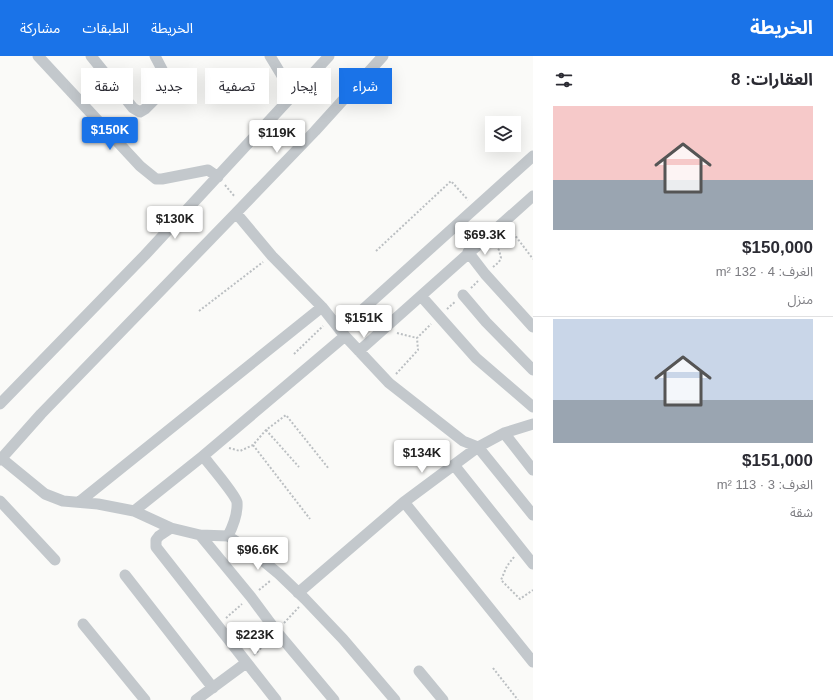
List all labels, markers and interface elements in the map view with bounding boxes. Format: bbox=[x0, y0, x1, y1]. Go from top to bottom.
text: الخريطة bbox=[750, 17, 813, 38]
text: مشاركة bbox=[20, 20, 60, 36]
text: الطبقات bbox=[82, 20, 129, 36]
text: الخريطة bbox=[151, 20, 193, 36]
chip: شقة bbox=[81, 68, 133, 104]
chip: جديد bbox=[141, 68, 197, 104]
chip: تصفية bbox=[205, 68, 269, 104]
chip: إيجار bbox=[277, 68, 331, 104]
chip: شراء bbox=[339, 68, 392, 104]
icon: filters bbox=[553, 69, 575, 91]
text: العقارات: 8 bbox=[731, 70, 813, 89]
map controls bbox=[485, 116, 521, 152]
button: layers bbox=[485, 116, 521, 152]
pin: $150K bbox=[82, 117, 138, 151]
pin: $119K bbox=[249, 120, 305, 154]
text: $150K bbox=[91, 122, 129, 137]
text: $119K bbox=[258, 125, 296, 140]
icon: home bbox=[647, 132, 719, 204]
pin: $130K bbox=[147, 206, 203, 240]
text: $130K bbox=[156, 211, 194, 226]
pin: $69.3K bbox=[452, 222, 518, 256]
text: $69.3K bbox=[464, 227, 506, 242]
text: $150,000 bbox=[742, 238, 813, 257]
text: الغرف: 4 · 132 m² bbox=[716, 264, 813, 279]
text: منزل bbox=[788, 292, 813, 307]
pin: $151K bbox=[336, 305, 392, 339]
text: $151K bbox=[345, 310, 383, 325]
icon: home bbox=[647, 345, 719, 417]
pin: $134K bbox=[394, 440, 450, 474]
text: $134K bbox=[403, 445, 441, 460]
text: $151,000 bbox=[742, 451, 813, 470]
text: الغرف: 3 · 113 m² bbox=[717, 477, 813, 492]
text: شقة bbox=[790, 505, 813, 520]
pin: $96.6K bbox=[225, 537, 291, 571]
text: $96.6K bbox=[237, 542, 279, 557]
pin: $223K bbox=[227, 622, 283, 656]
text: $223K bbox=[236, 627, 274, 642]

